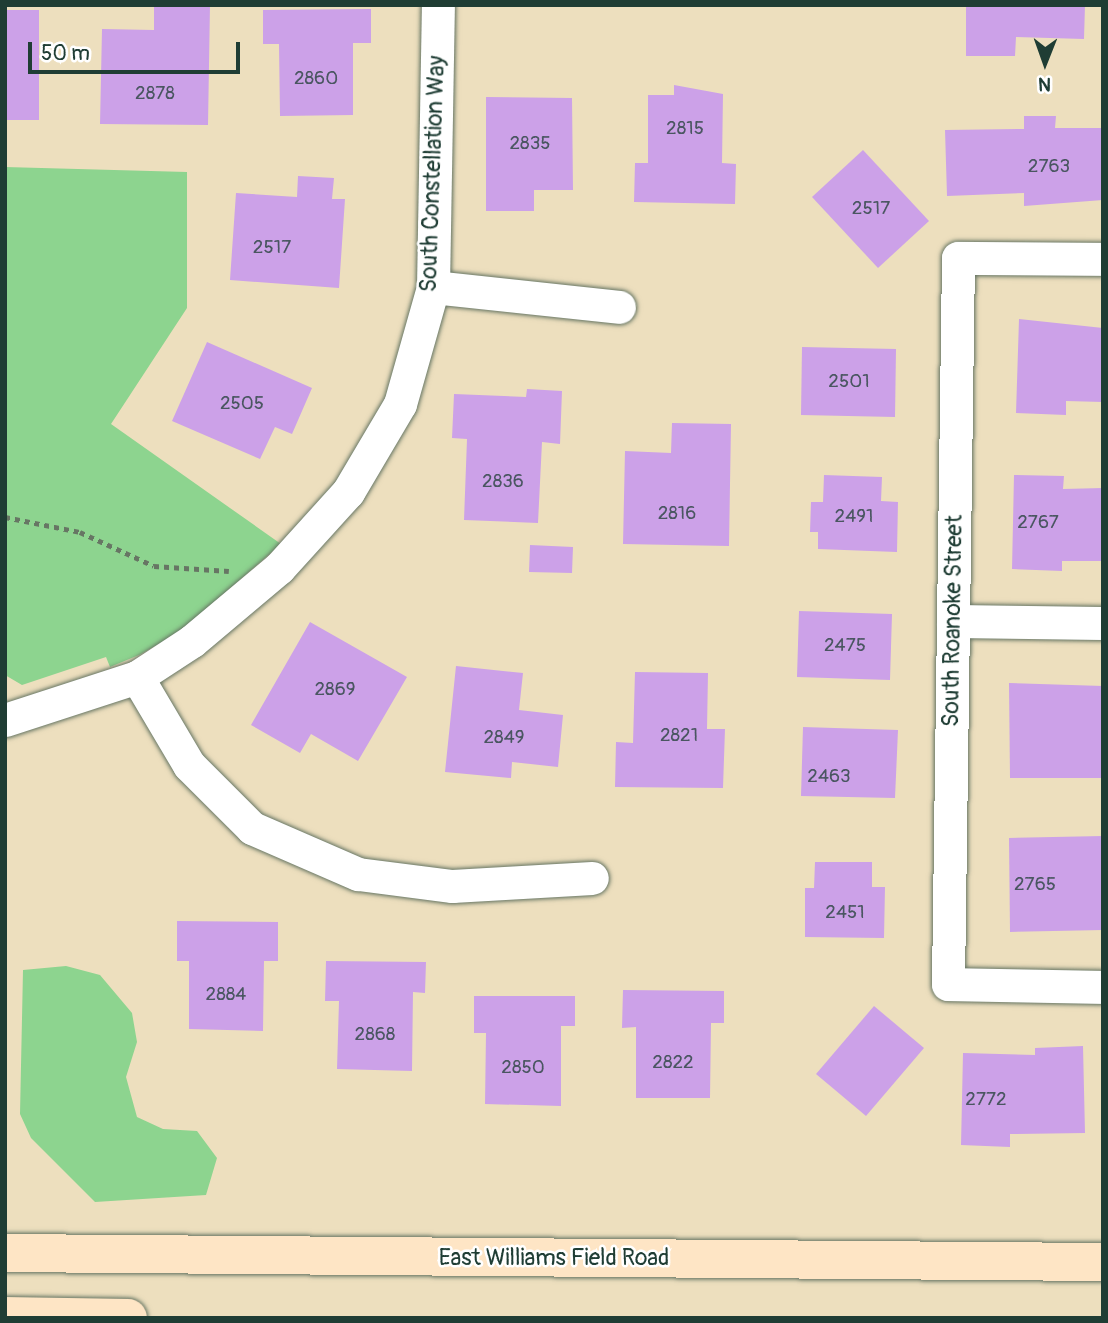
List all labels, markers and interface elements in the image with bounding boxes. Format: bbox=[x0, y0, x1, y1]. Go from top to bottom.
scale bar bbox=[32, 28, 243, 72]
north arrow bbox=[1010, 28, 1080, 98]
text: 50 m bbox=[41, 40, 90, 67]
street label: South Constellation Way bbox=[415, 55, 451, 293]
house number: 2860 bbox=[294, 68, 338, 90]
text: N bbox=[1038, 72, 1051, 96]
house number: 2878 bbox=[135, 83, 175, 105]
house number: 2815 bbox=[666, 118, 704, 140]
house number: 2835 bbox=[509, 133, 551, 155]
house number: 2763 bbox=[1028, 156, 1070, 178]
house number: 2517 bbox=[852, 198, 890, 220]
house number: 2517 bbox=[253, 237, 291, 259]
house number: 2501 bbox=[828, 371, 870, 393]
house number: 2505 bbox=[220, 393, 264, 415]
house number: 2836 bbox=[482, 471, 524, 493]
house number: 2816 bbox=[658, 503, 696, 525]
house number: 2491 bbox=[835, 506, 873, 528]
house number: 2767 bbox=[1017, 512, 1059, 534]
street label: South Roanoke Street bbox=[937, 515, 969, 727]
house number: 2475 bbox=[824, 635, 866, 657]
house number: 2869 bbox=[314, 679, 356, 701]
house number: 2821 bbox=[660, 725, 698, 747]
house number: 2849 bbox=[483, 727, 525, 749]
house number: 2463 bbox=[807, 766, 851, 788]
house number: 2765 bbox=[1014, 874, 1056, 896]
house number: 2451 bbox=[825, 902, 865, 924]
house number: 2884 bbox=[206, 984, 246, 1006]
house number: 2868 bbox=[355, 1024, 395, 1046]
house number: 2822 bbox=[652, 1052, 694, 1074]
house number: 2850 bbox=[501, 1057, 545, 1079]
house number: 2772 bbox=[965, 1089, 1007, 1111]
street label: East Williams Field Road bbox=[439, 1244, 669, 1272]

